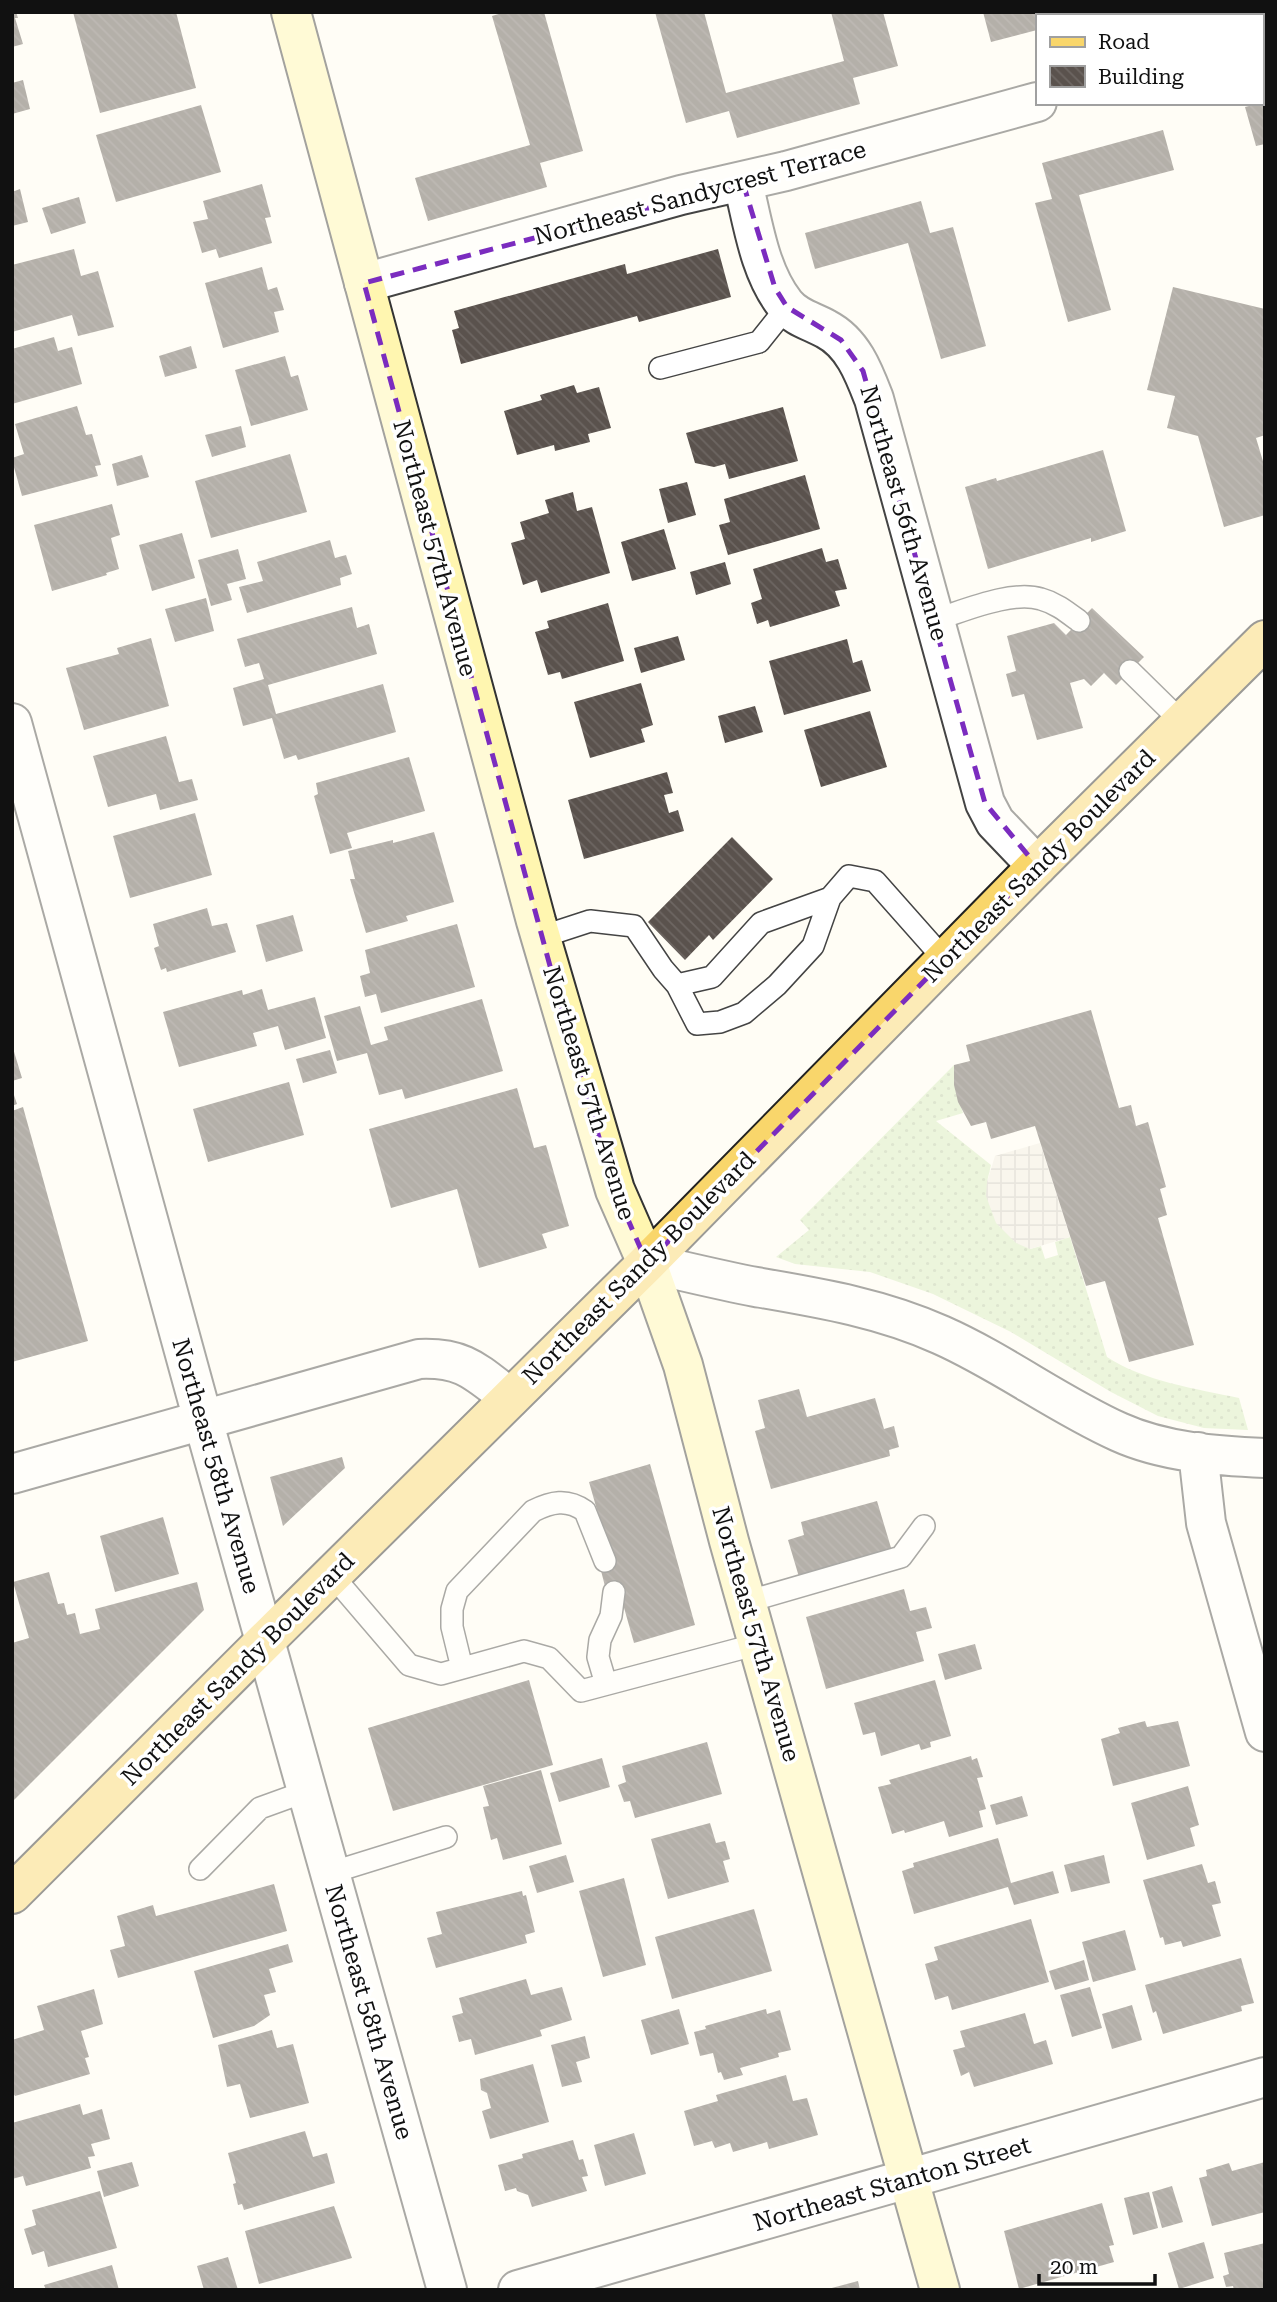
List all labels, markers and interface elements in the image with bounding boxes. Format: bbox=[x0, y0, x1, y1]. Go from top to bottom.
legend bbox=[1036, 14, 1263, 105]
text: Road bbox=[1098, 30, 1150, 54]
text: Building bbox=[1098, 65, 1184, 89]
street label: Northeast Sandycrest Terrace bbox=[531, 135, 869, 251]
street label: Northeast 56th Avenue bbox=[854, 382, 954, 644]
street label: Northeast 57th Avenue bbox=[387, 417, 483, 679]
street label: Northeast Sandy Boulevard bbox=[917, 744, 1161, 988]
street label: Northeast 57th Avenue bbox=[537, 963, 641, 1223]
street label: Northeast Sandy Boulevard bbox=[517, 1146, 761, 1390]
street label: Northeast 58th Avenue bbox=[166, 1335, 266, 1597]
street label: Northeast 57th Avenue bbox=[706, 1503, 806, 1765]
street label: Northeast Sandy Boulevard bbox=[116, 1547, 360, 1791]
street label: Northeast 58th Avenue bbox=[319, 1881, 419, 2143]
street label: Northeast Stanton Street bbox=[750, 2131, 1034, 2237]
scale bar bbox=[1039, 2242, 1154, 2286]
text: 20 m bbox=[1050, 2255, 1098, 2279]

